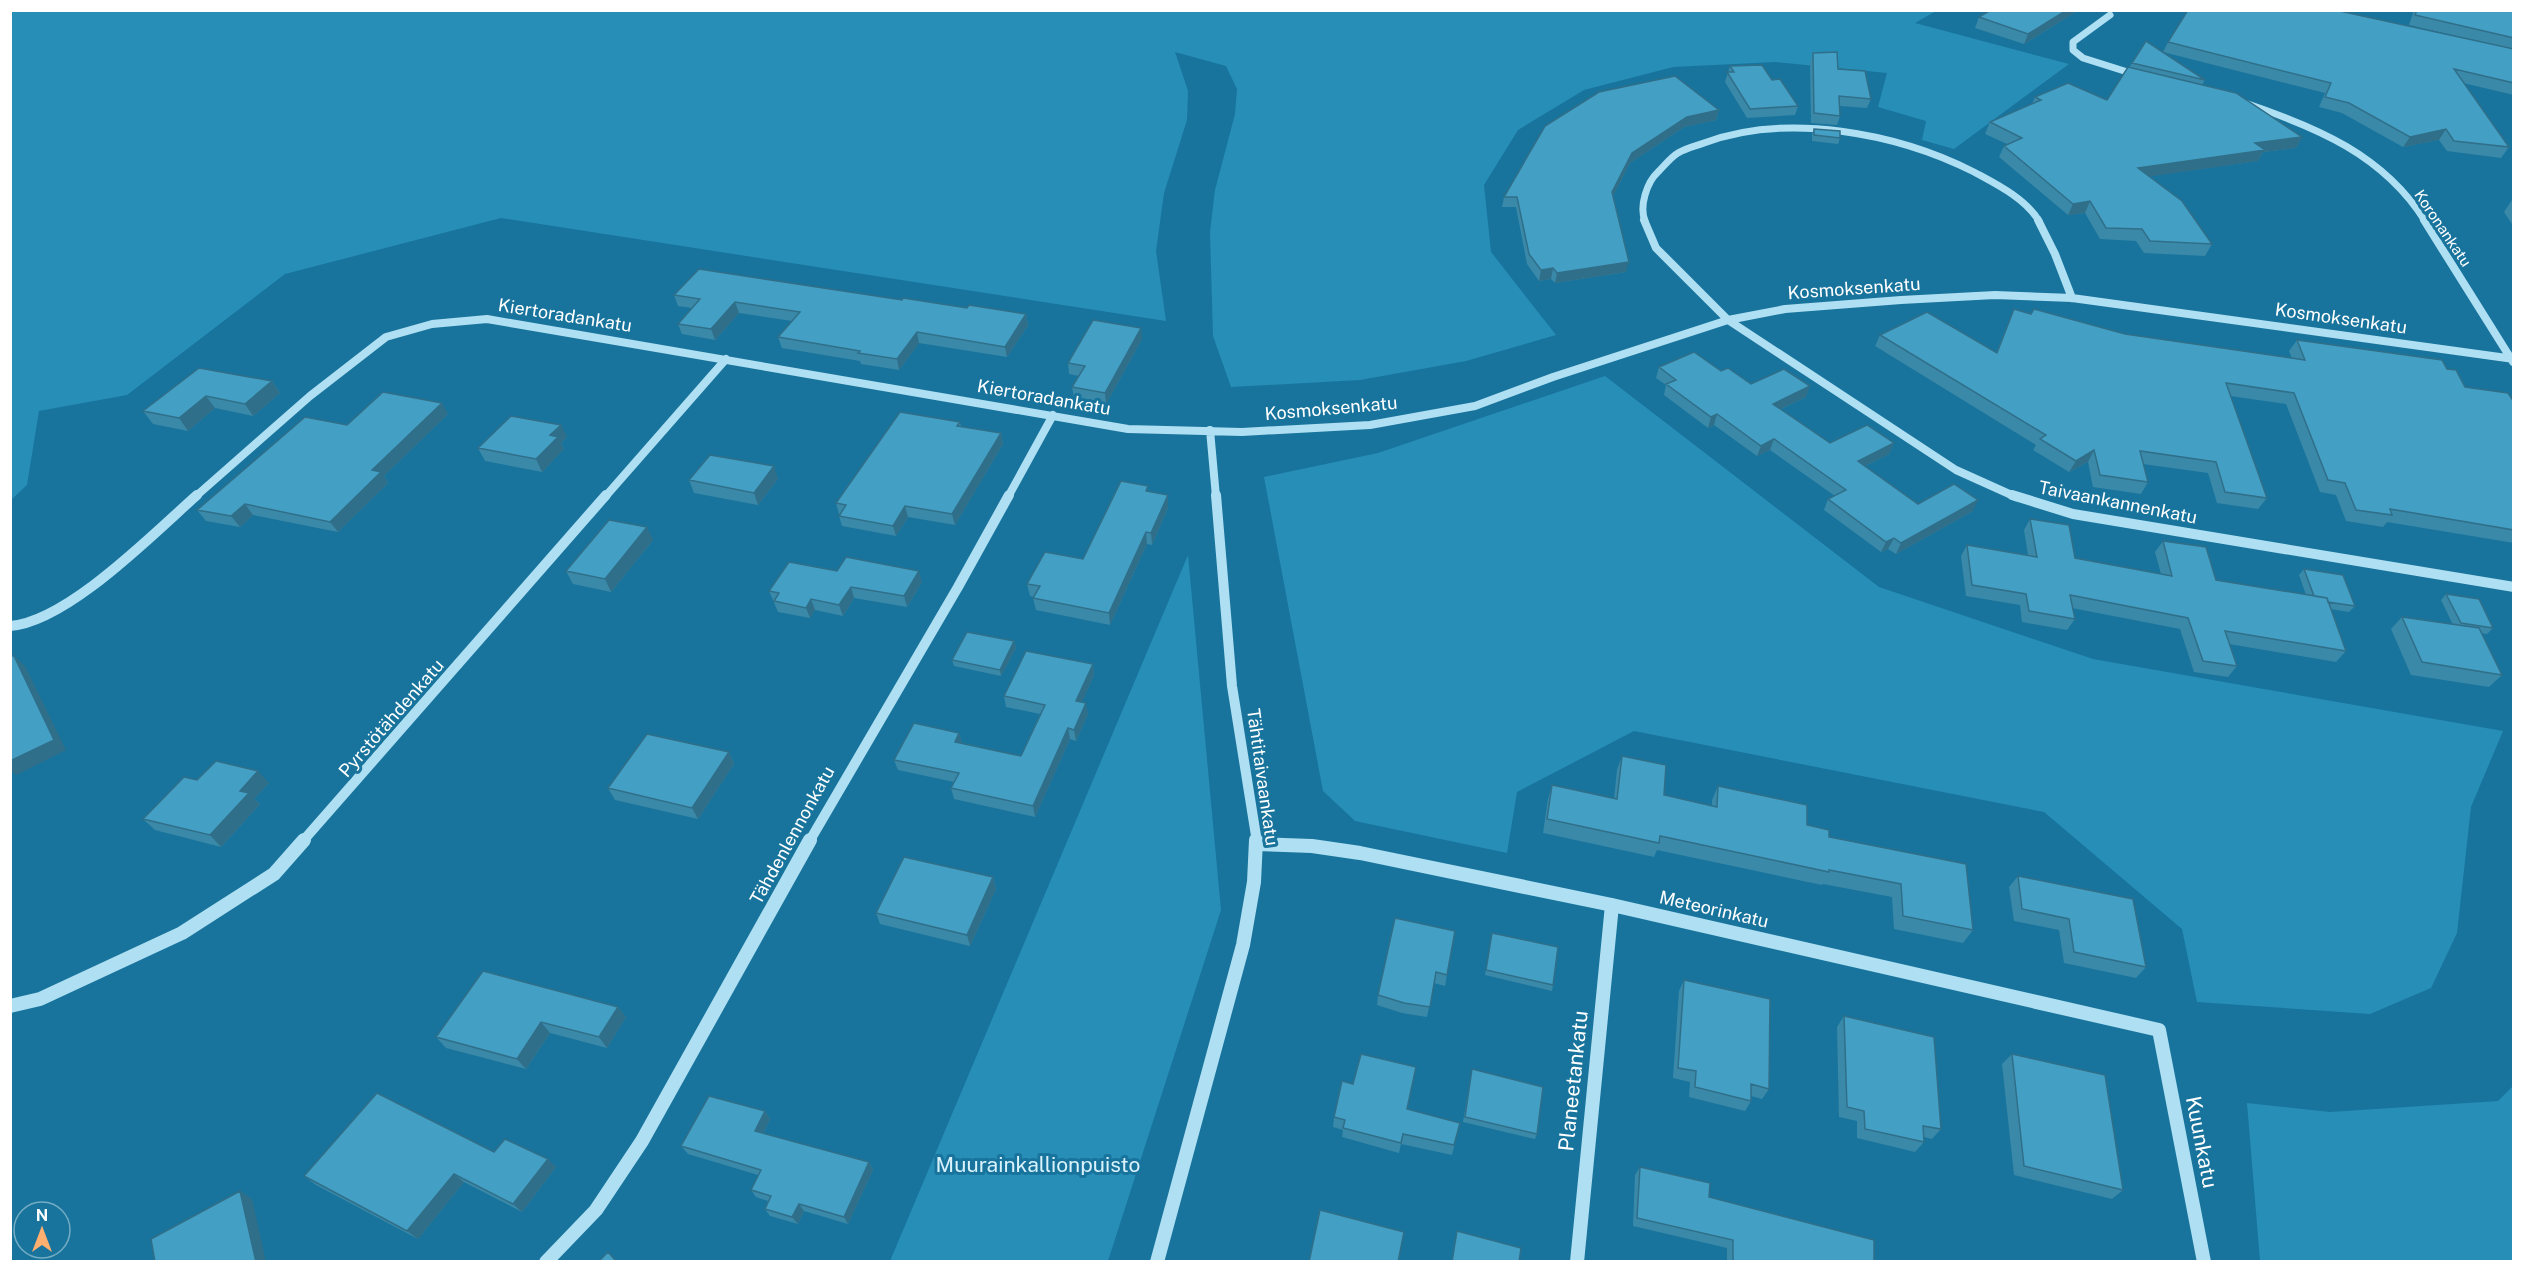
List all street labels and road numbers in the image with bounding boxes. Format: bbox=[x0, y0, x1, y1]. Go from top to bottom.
street label: Koronankatu bbox=[2411, 186, 2475, 270]
street label: Kosmoksenkatu bbox=[1787, 273, 1921, 303]
street label: Kiertoradankatu bbox=[497, 294, 633, 336]
street label: Kosmoksenkatu bbox=[2274, 298, 2408, 338]
street label: Kiertoradankatu bbox=[976, 375, 1112, 419]
street label: Kosmoksenkatu bbox=[1264, 392, 1398, 424]
street label: Taivaankannenkatu bbox=[2037, 476, 2199, 528]
street label: Pyrstötähdenkatu bbox=[334, 655, 448, 781]
street label: Tähtitaivaankatu bbox=[1243, 707, 1283, 847]
street label: Tähdenlennonkatu bbox=[745, 762, 839, 908]
street label: Meteorinkatu bbox=[1657, 886, 1771, 932]
street label: Planeetankatu bbox=[1553, 1009, 1593, 1153]
street label: Kuunkatu bbox=[2181, 1094, 2223, 1190]

